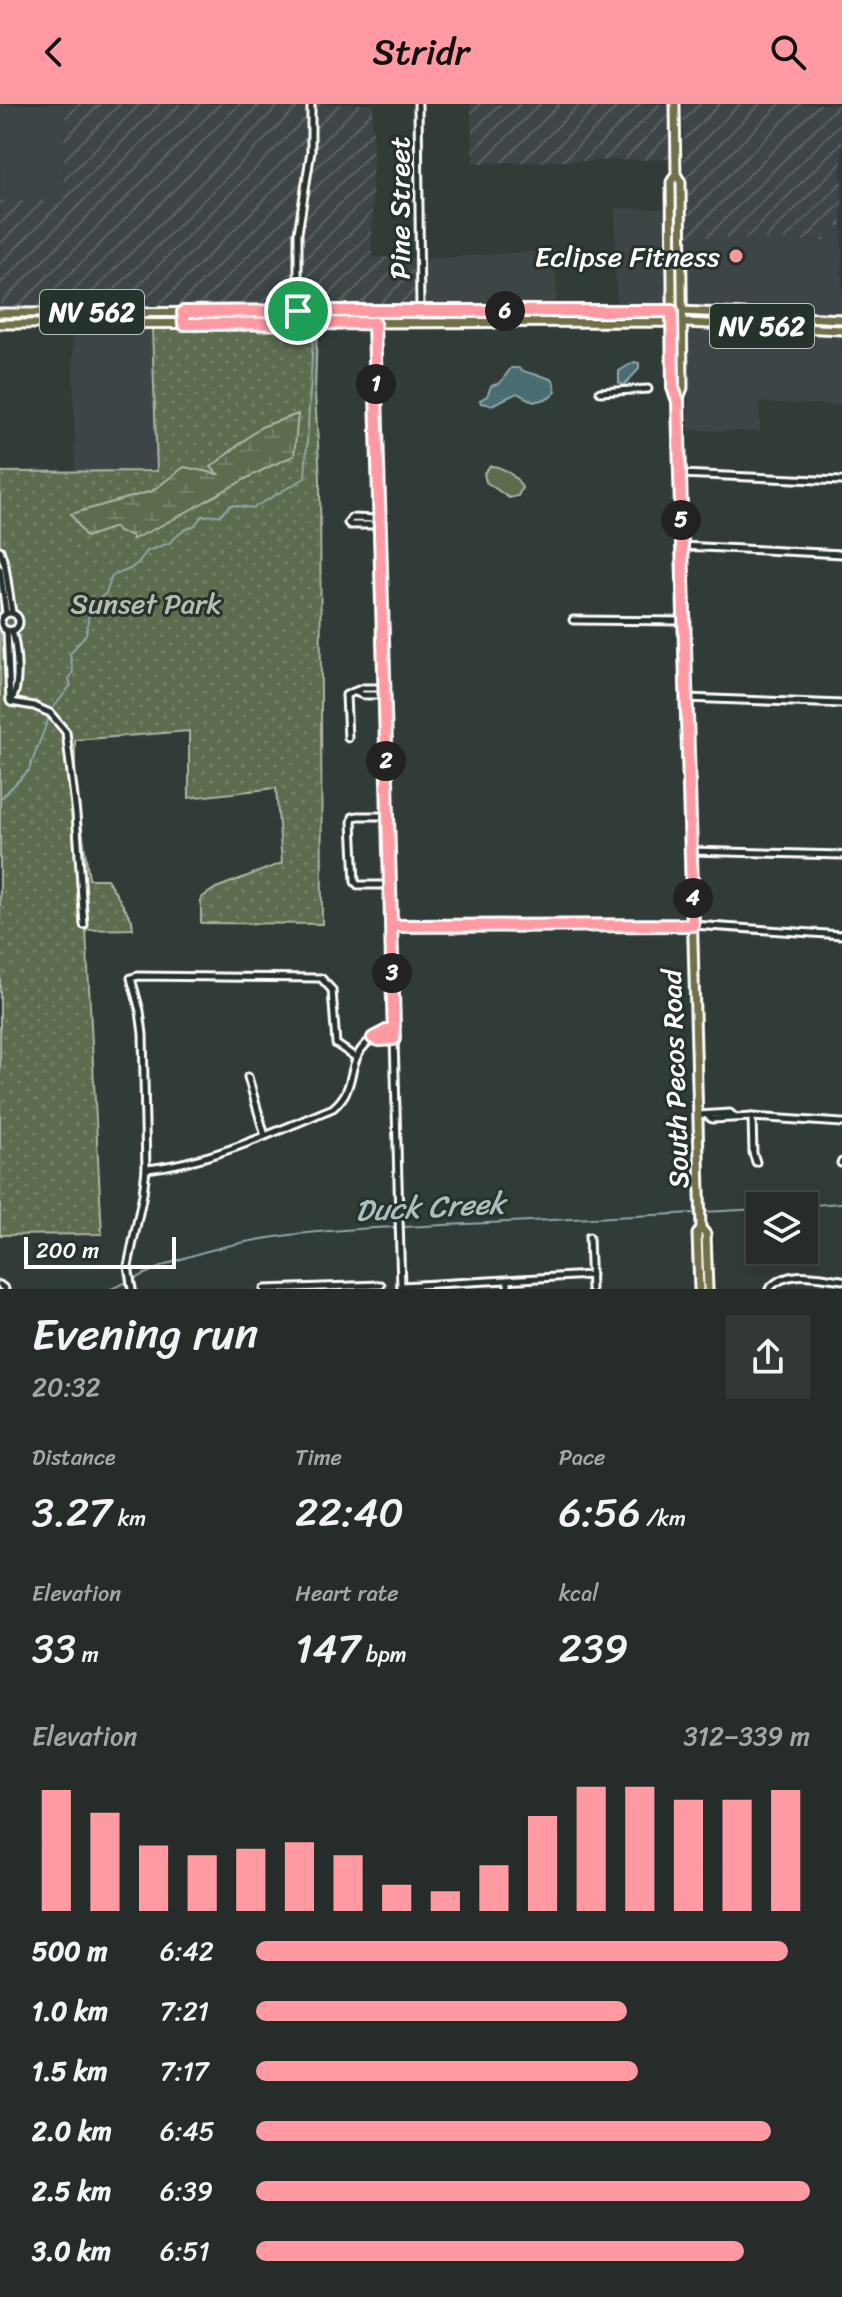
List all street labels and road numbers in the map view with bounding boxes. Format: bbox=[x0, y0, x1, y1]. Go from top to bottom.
street label: Pine Street bbox=[375, 137, 424, 279]
road number: NV 562 bbox=[40, 290, 144, 334]
road number: NV 562 bbox=[710, 304, 814, 348]
street label: South Pecos Road bbox=[647, 966, 703, 1189]

